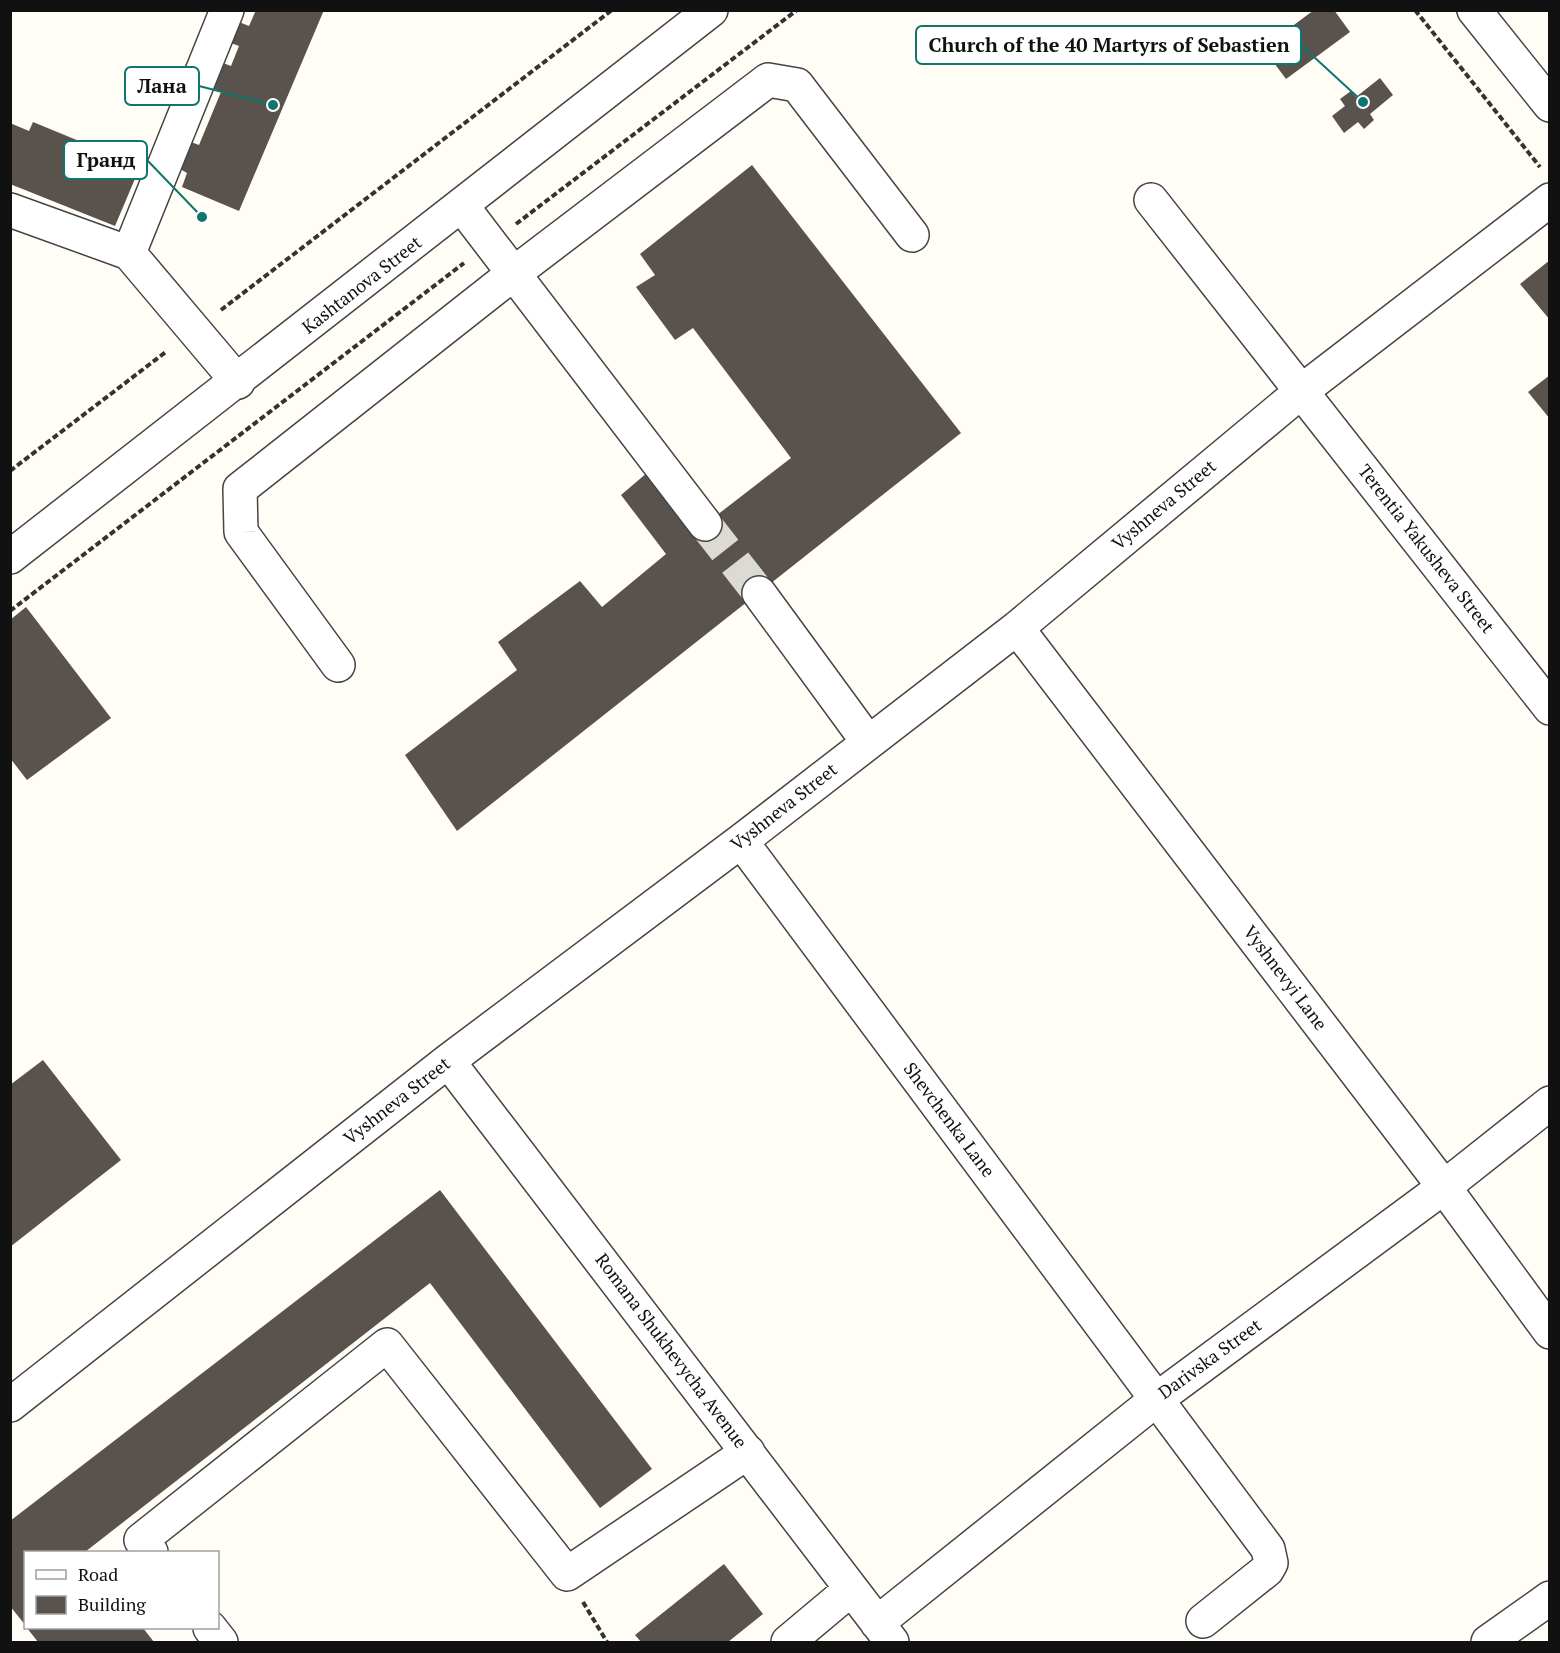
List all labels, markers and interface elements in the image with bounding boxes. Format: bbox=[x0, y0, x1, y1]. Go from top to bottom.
callout: Church of the 40 Martyrs of Sebastien bbox=[916, 26, 1301, 64]
text: Church of the 40 Martyrs of Sebastien bbox=[928, 31, 1290, 58]
callout: Лана bbox=[125, 67, 199, 105]
text: Лана bbox=[136, 72, 187, 99]
callout: Гранд bbox=[64, 141, 147, 179]
text: Гранд bbox=[77, 146, 135, 173]
street label: Kashtanova Street bbox=[297, 230, 426, 339]
street label: Vyshneva Street bbox=[1106, 453, 1221, 555]
street label: Terentia Yakusheva Street bbox=[1353, 459, 1500, 638]
street label: Vyshneva Street bbox=[725, 757, 842, 855]
street label: Vyshnevyi Lane bbox=[1238, 920, 1333, 1035]
street label: Vyshneva Street bbox=[338, 1051, 455, 1149]
street label: Shevchenka Lane bbox=[899, 1057, 1001, 1182]
street label: Romana Shukhevycha Avenue bbox=[590, 1248, 753, 1453]
street label: Darivska Street bbox=[1153, 1312, 1266, 1404]
legend bbox=[24, 1551, 219, 1629]
text: Road bbox=[78, 1562, 118, 1586]
text: Building bbox=[78, 1592, 146, 1616]

